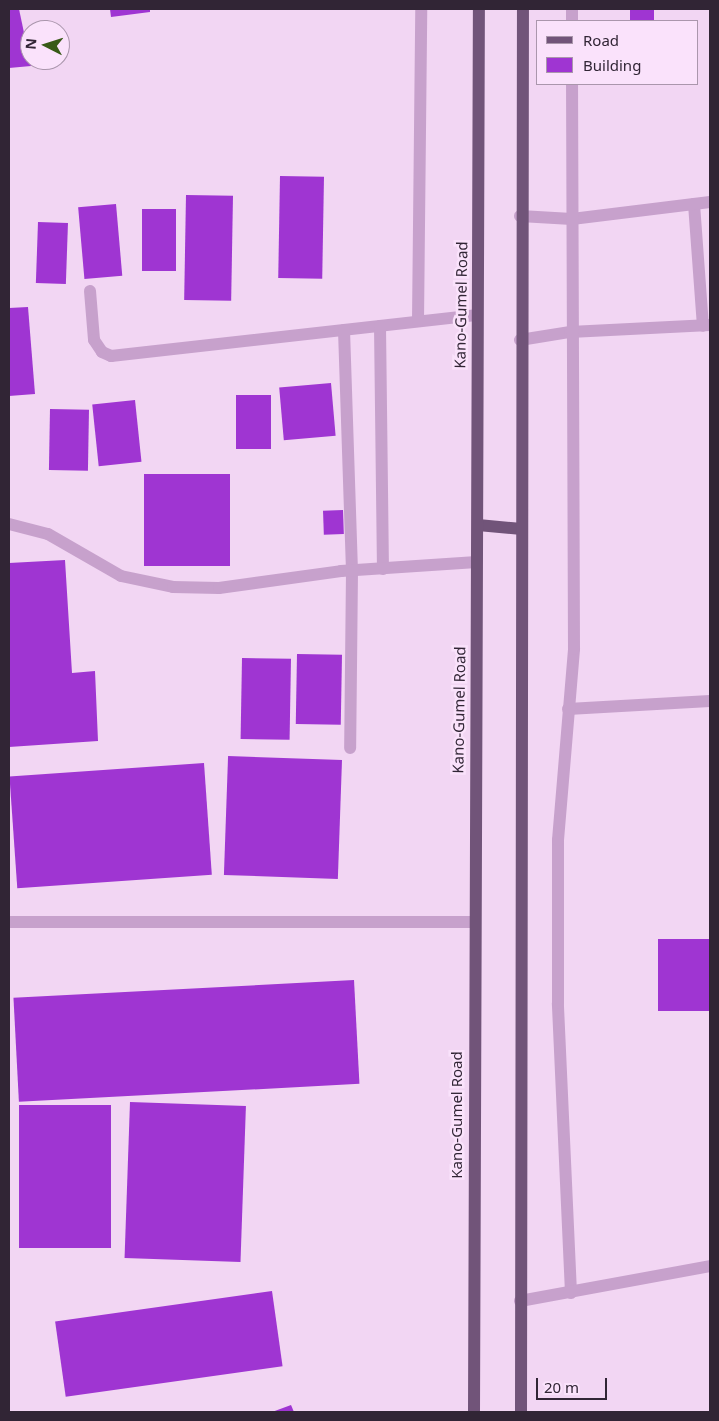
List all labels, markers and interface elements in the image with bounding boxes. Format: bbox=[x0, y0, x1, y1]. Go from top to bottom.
north arrow bbox=[20, 20, 70, 70]
legend bbox=[536, 20, 699, 85]
text: Road bbox=[583, 30, 619, 50]
text: N bbox=[21, 37, 41, 50]
text: Building bbox=[583, 55, 641, 75]
street label: Kano-Gumel Road bbox=[451, 241, 471, 369]
street label: Kano-Gumel Road bbox=[449, 646, 469, 774]
street label: Kano-Gumel Road bbox=[448, 1051, 466, 1179]
scale bar bbox=[539, 1368, 610, 1400]
text: 20 m bbox=[544, 1377, 579, 1397]

